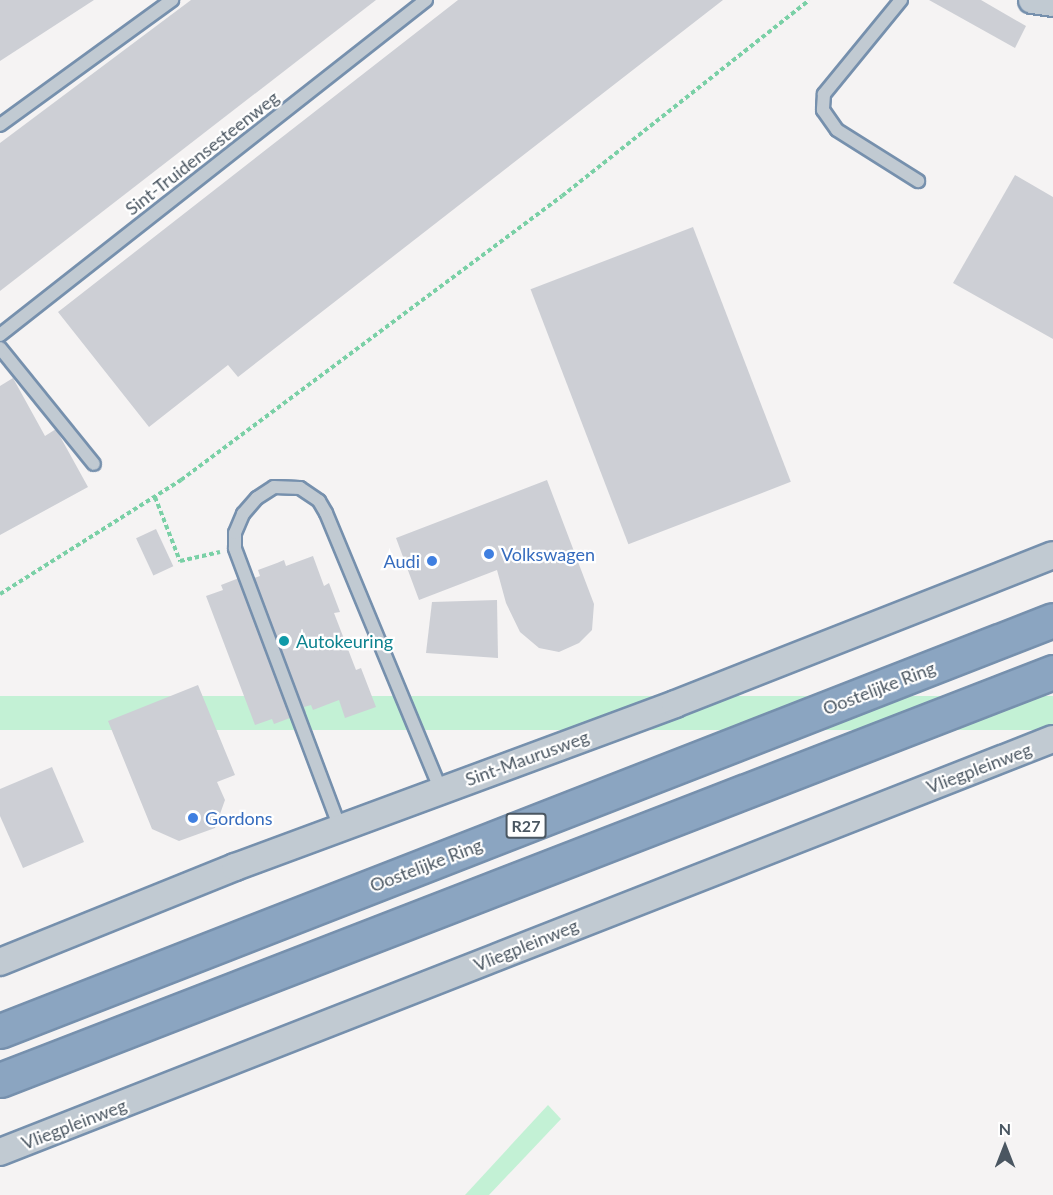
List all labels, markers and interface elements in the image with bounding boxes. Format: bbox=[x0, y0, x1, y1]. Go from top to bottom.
street label: Sint-Truidensesteenweg bbox=[121, 86, 283, 220]
place label: Volkswagen bbox=[501, 543, 595, 565]
marker: Volkswagen bbox=[482, 547, 496, 561]
place label: Audi bbox=[384, 550, 420, 572]
marker: Audi bbox=[425, 554, 439, 568]
place label: Autokeuring bbox=[296, 630, 393, 652]
marker: Autokeuring bbox=[277, 634, 291, 648]
street label: Oostelijke Ring bbox=[820, 657, 938, 719]
street label: Sint-Maurusweg bbox=[462, 726, 592, 790]
street label: Vliegpleinweg bbox=[924, 738, 1034, 798]
place label: Gordons bbox=[205, 807, 273, 829]
marker: Gordons bbox=[186, 811, 200, 825]
road number: R27 bbox=[505, 813, 547, 839]
street label: Oostelijke Ring bbox=[367, 834, 485, 896]
street label: Vliegpleinweg bbox=[471, 914, 581, 976]
street label: Vliegpleinweg bbox=[19, 1094, 129, 1154]
north arrow bbox=[975, 1117, 1035, 1177]
text: N bbox=[999, 1119, 1011, 1138]

